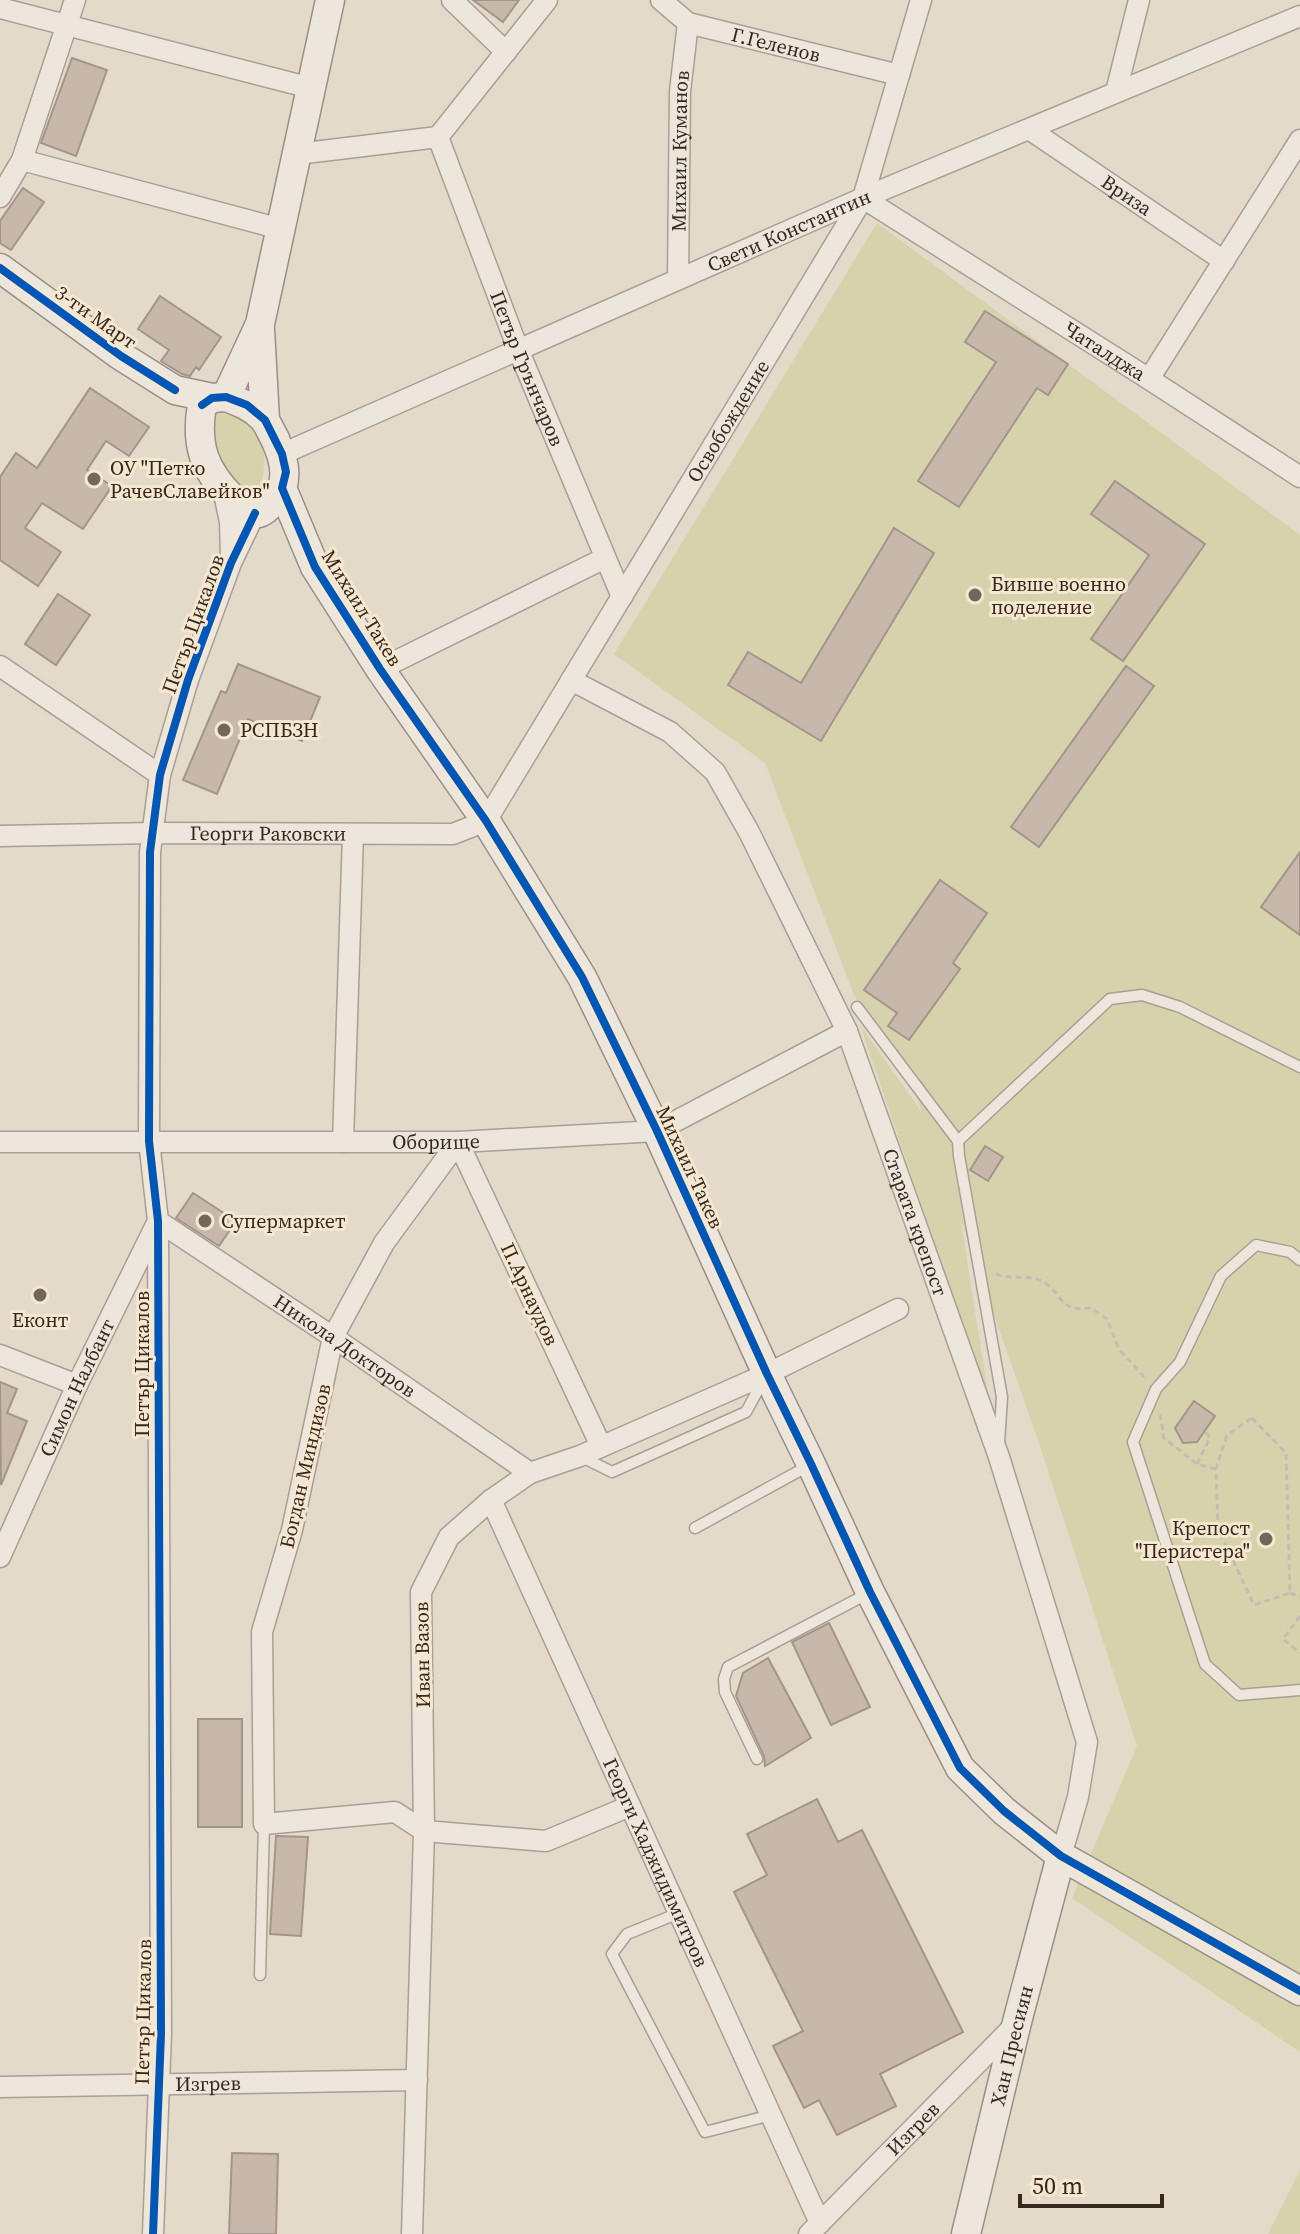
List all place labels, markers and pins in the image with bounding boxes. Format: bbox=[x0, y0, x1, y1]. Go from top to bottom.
place label: ОУ "Петко РачевСлавейков" bbox=[110, 454, 270, 505]
marker: ОУ "Петко РачевСлавейков" bbox=[85, 470, 103, 488]
place label: Бивше военно поделение bbox=[991, 570, 1126, 621]
marker: Бивше военно поделение bbox=[966, 586, 984, 604]
place label: РСПБЗН bbox=[240, 716, 319, 744]
marker: РСПБЗН bbox=[215, 721, 233, 739]
place label: Супермаркет bbox=[221, 1207, 346, 1235]
marker: Супермаркет bbox=[196, 1212, 214, 1230]
marker: Еконт bbox=[31, 1286, 49, 1304]
place label: Еконт bbox=[12, 1306, 69, 1334]
place label: Крепост "Перистера" bbox=[1135, 1514, 1250, 1565]
marker: Крепост "Перистера" bbox=[1257, 1530, 1275, 1548]

